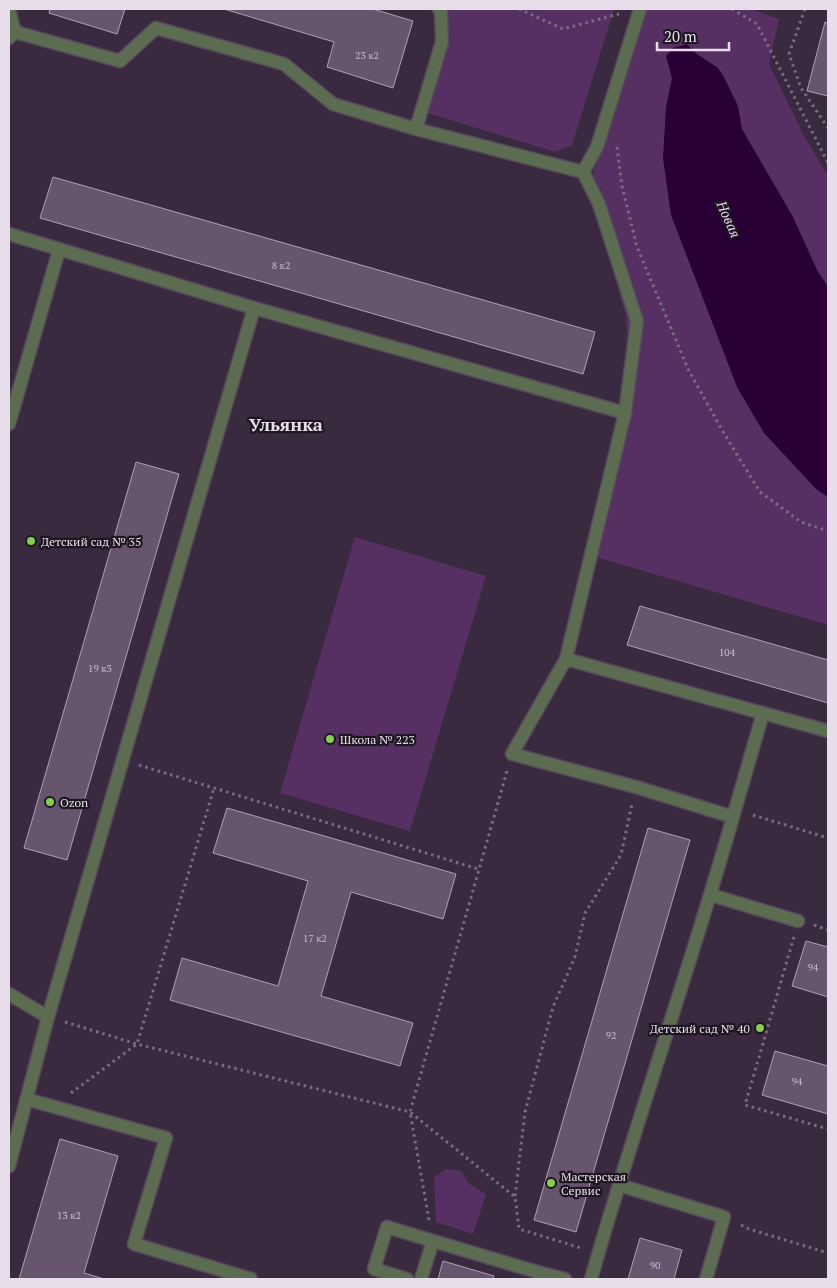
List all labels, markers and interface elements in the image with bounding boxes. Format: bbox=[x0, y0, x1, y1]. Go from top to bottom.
scale bar bbox=[657, 20, 730, 52]
text: 20 m bbox=[664, 26, 697, 46]
house number: 23 к2 bbox=[355, 49, 379, 62]
water label: Новая bbox=[712, 197, 746, 240]
house number: 8 к2 bbox=[272, 259, 290, 272]
district label: Ульянка bbox=[249, 412, 323, 436]
place label: Детский сад № 35 bbox=[41, 534, 141, 549]
marker: Детский сад № 35 bbox=[25, 535, 37, 547]
house number: 104 bbox=[719, 646, 736, 659]
house number: 19 к3 bbox=[88, 662, 112, 675]
place label: Школа № 223 bbox=[340, 732, 415, 747]
marker: Школа № 223 bbox=[324, 733, 336, 745]
place label: Ozon bbox=[60, 795, 88, 810]
marker: Ozon bbox=[44, 796, 56, 808]
house number: 17 к2 bbox=[303, 932, 327, 945]
house number: 94 bbox=[808, 961, 819, 974]
place label: Детский сад № 40 bbox=[650, 1021, 750, 1036]
marker: Детский сад № 40 bbox=[754, 1022, 766, 1034]
house number: 92 bbox=[606, 1029, 616, 1042]
house number: 94 bbox=[792, 1075, 803, 1088]
place label: Мастерская Сервис bbox=[561, 1169, 626, 1198]
marker: Мастерская Сервис bbox=[545, 1177, 557, 1189]
house number: 13 к2 bbox=[57, 1209, 81, 1222]
house number: 90 bbox=[650, 1259, 660, 1272]

